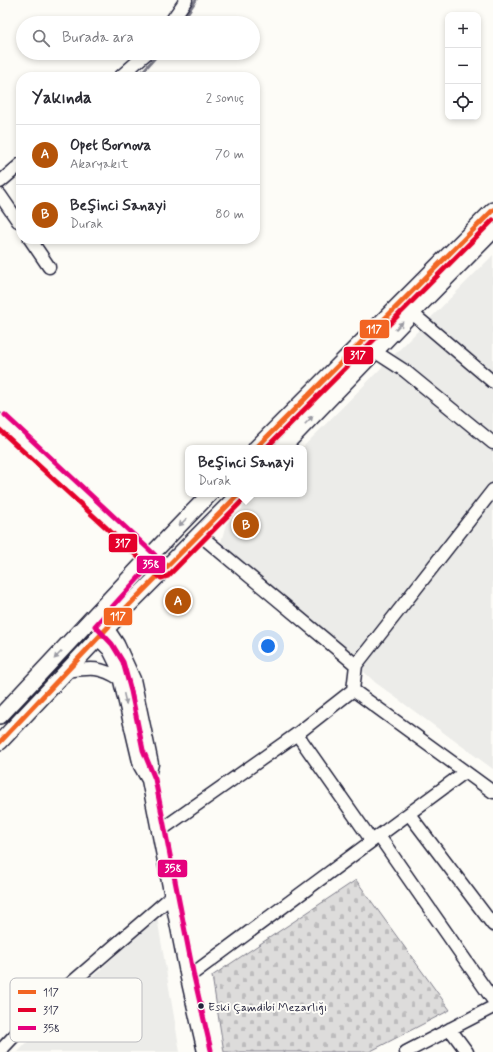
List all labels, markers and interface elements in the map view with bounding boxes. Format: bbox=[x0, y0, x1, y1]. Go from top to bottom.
map controls bbox=[445, 12, 481, 120]
button: + bbox=[445, 12, 481, 48]
search box bbox=[16, 16, 260, 60]
icon: search bbox=[30, 27, 52, 49]
text: Burada ara bbox=[62, 28, 134, 48]
button: − bbox=[445, 48, 481, 84]
button: locate bbox=[445, 84, 481, 120]
text: Yakında bbox=[32, 87, 92, 109]
text: 2 sonuç bbox=[206, 90, 244, 107]
text: Opet Bornova bbox=[70, 136, 151, 156]
text: A bbox=[41, 146, 49, 163]
text: 70 m bbox=[215, 146, 244, 163]
text: Akaryakıt bbox=[70, 156, 128, 173]
text: Beşinci Sanayi bbox=[70, 196, 166, 216]
text: B bbox=[41, 206, 49, 223]
text: 80 m bbox=[215, 206, 244, 223]
text: Durak bbox=[70, 216, 103, 233]
line badge: 117 bbox=[359, 319, 390, 339]
one-way arrow bbox=[394, 321, 404, 331]
text: 117 bbox=[366, 323, 383, 337]
line badge: 317 bbox=[343, 346, 374, 365]
text: 317 bbox=[350, 349, 367, 363]
one-way arrow bbox=[304, 415, 314, 425]
popup bbox=[185, 445, 307, 497]
text: Beşinci Sanayi bbox=[198, 453, 294, 473]
text: Durak bbox=[198, 473, 231, 490]
pin: B bbox=[233, 510, 259, 540]
one-way arrow bbox=[178, 517, 188, 527]
line badge: 317 bbox=[108, 533, 138, 553]
text: 317 bbox=[115, 537, 132, 551]
line badge: 358 bbox=[136, 555, 166, 574]
text: 358 bbox=[143, 558, 159, 572]
pin: A bbox=[165, 586, 191, 616]
line badge: 117 bbox=[103, 607, 133, 626]
text: 117 bbox=[110, 610, 127, 624]
your location bbox=[258, 636, 278, 656]
one-way arrow bbox=[54, 650, 63, 659]
one-way arrow bbox=[122, 693, 128, 705]
line badge: 358 bbox=[157, 859, 188, 878]
text: 358 bbox=[165, 862, 181, 876]
legend bbox=[10, 978, 142, 1042]
text: 117 bbox=[43, 986, 59, 1000]
place label: Eski Çamdibi Mezarlığı bbox=[208, 1000, 327, 1016]
marker: Eski Çamdibi Mezarlığı bbox=[196, 1001, 206, 1011]
text: 317 bbox=[43, 1004, 59, 1018]
text: 358 bbox=[43, 1022, 60, 1036]

